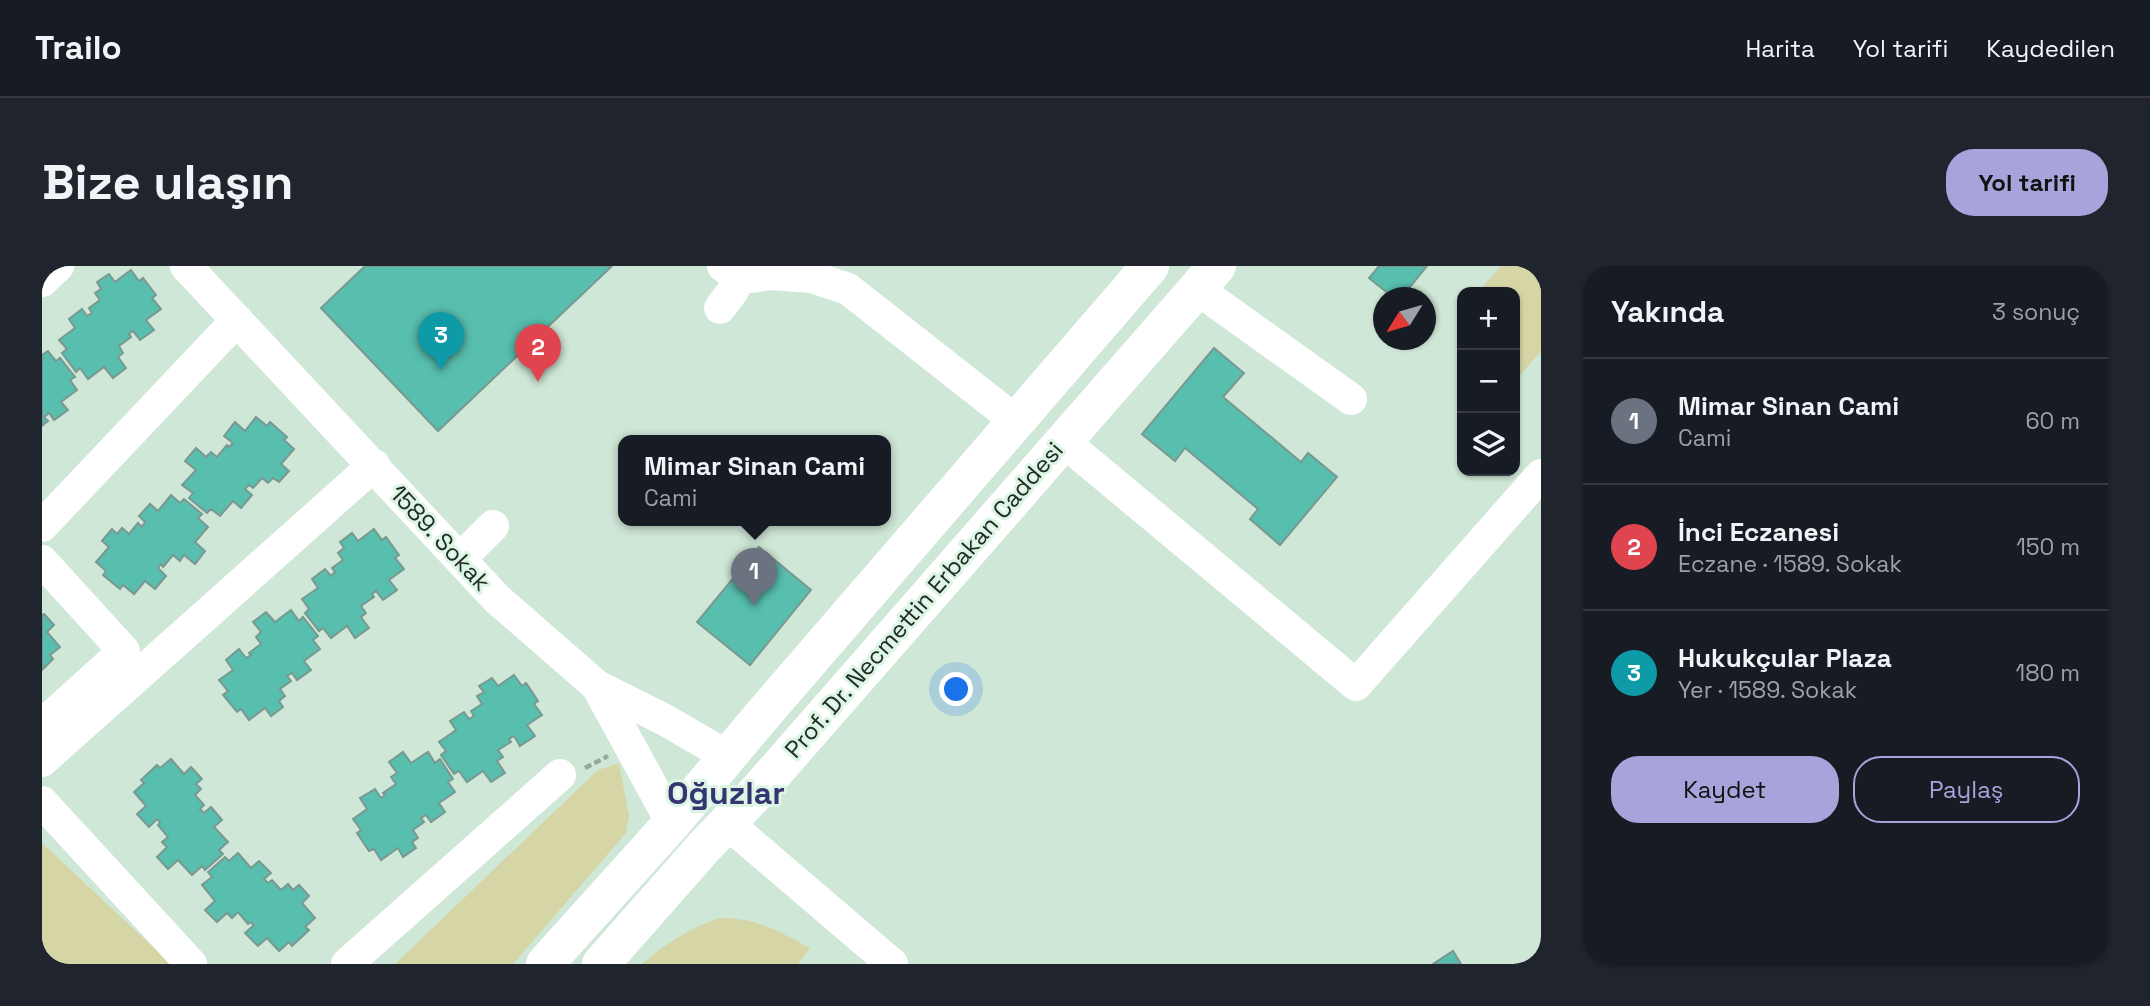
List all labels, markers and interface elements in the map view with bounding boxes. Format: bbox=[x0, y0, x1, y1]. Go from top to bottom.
text: Trailo bbox=[35, 27, 122, 69]
text: Harita bbox=[1745, 33, 1815, 64]
text: Yol tarifi bbox=[1853, 33, 1948, 64]
text: Kaydedilen bbox=[1986, 33, 2115, 64]
button: Yol tarifi bbox=[1946, 149, 2108, 216]
text: Bize ulaşın bbox=[42, 151, 294, 213]
north arrow bbox=[1373, 287, 1436, 350]
map controls bbox=[1457, 287, 1520, 476]
button: + bbox=[1457, 287, 1520, 350]
text: Yakında bbox=[1611, 292, 1724, 331]
text: 3 sonuç bbox=[1992, 297, 2080, 327]
pin: 3 bbox=[418, 312, 464, 370]
pin: 2 bbox=[515, 324, 561, 382]
button: − bbox=[1457, 350, 1520, 413]
text: Mimar Sinan Cami bbox=[1678, 389, 1899, 423]
text: 1 bbox=[1629, 406, 1639, 436]
text: 60 m bbox=[2025, 406, 2080, 436]
button: layers bbox=[1457, 413, 1520, 476]
text: Cami bbox=[1678, 423, 1731, 453]
popup bbox=[618, 435, 891, 526]
street label: Prof. Dr. Necmettin Erbakan Caddesi bbox=[778, 435, 1070, 764]
text: Mimar Sinan Cami bbox=[644, 449, 865, 483]
street label: 1589. Sokak bbox=[383, 478, 498, 597]
text: Cami bbox=[644, 483, 697, 513]
text: İnci Eczanesi bbox=[1678, 515, 1839, 549]
text: 2 bbox=[1627, 532, 1641, 562]
text: 150 m bbox=[2016, 532, 2080, 562]
pin: 1 bbox=[731, 548, 777, 606]
text: Eczane · 1589. Sokak bbox=[1678, 549, 1902, 579]
text: Hukukçular Plaza bbox=[1678, 641, 1892, 675]
text: 3 bbox=[1627, 658, 1641, 688]
text: 180 m bbox=[2016, 658, 2080, 688]
your location bbox=[939, 672, 973, 706]
text: Yer · 1589. Sokak bbox=[1678, 675, 1857, 705]
button: Kaydet bbox=[1611, 756, 1839, 823]
button: Paylaş bbox=[1853, 756, 2080, 823]
district label: Oğuzlar bbox=[667, 773, 785, 813]

